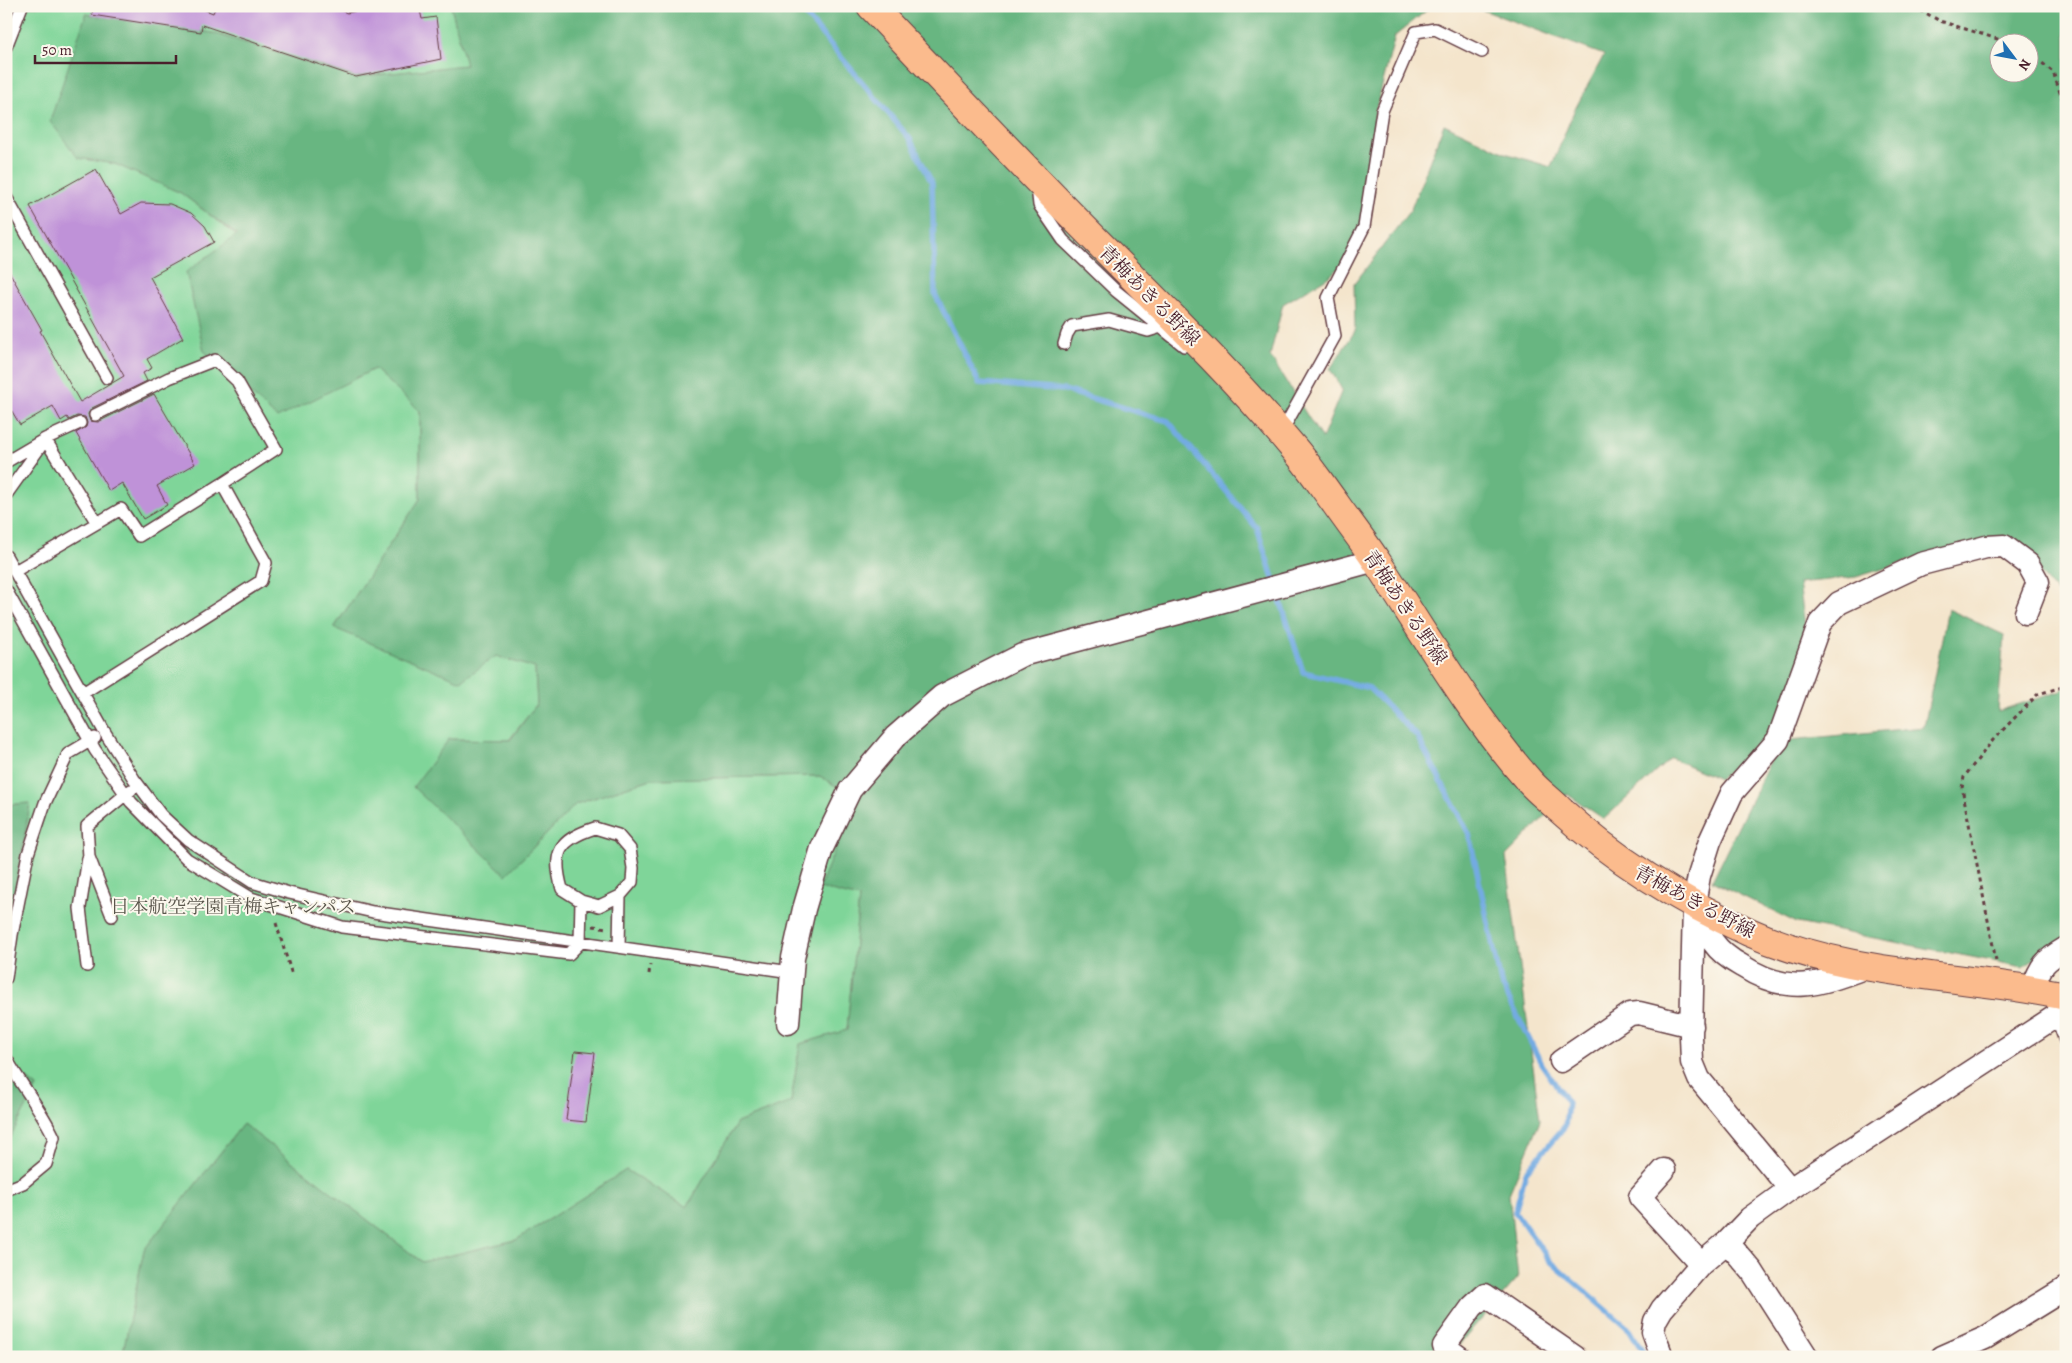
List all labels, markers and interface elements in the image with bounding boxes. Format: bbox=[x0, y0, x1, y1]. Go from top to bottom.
scale bar bbox=[35, 32, 176, 64]
north arrow bbox=[1990, 32, 2040, 82]
text: 50 m bbox=[42, 40, 72, 60]
text: N bbox=[2014, 55, 2035, 74]
street label: 青梅あきる野線 bbox=[1093, 239, 1206, 352]
street label: 青梅あきる野線 bbox=[1357, 545, 1453, 670]
street label: 青梅あきる野線 bbox=[1630, 859, 1759, 945]
park label: 日本航空学園青梅キャンパス bbox=[110, 894, 356, 920]

